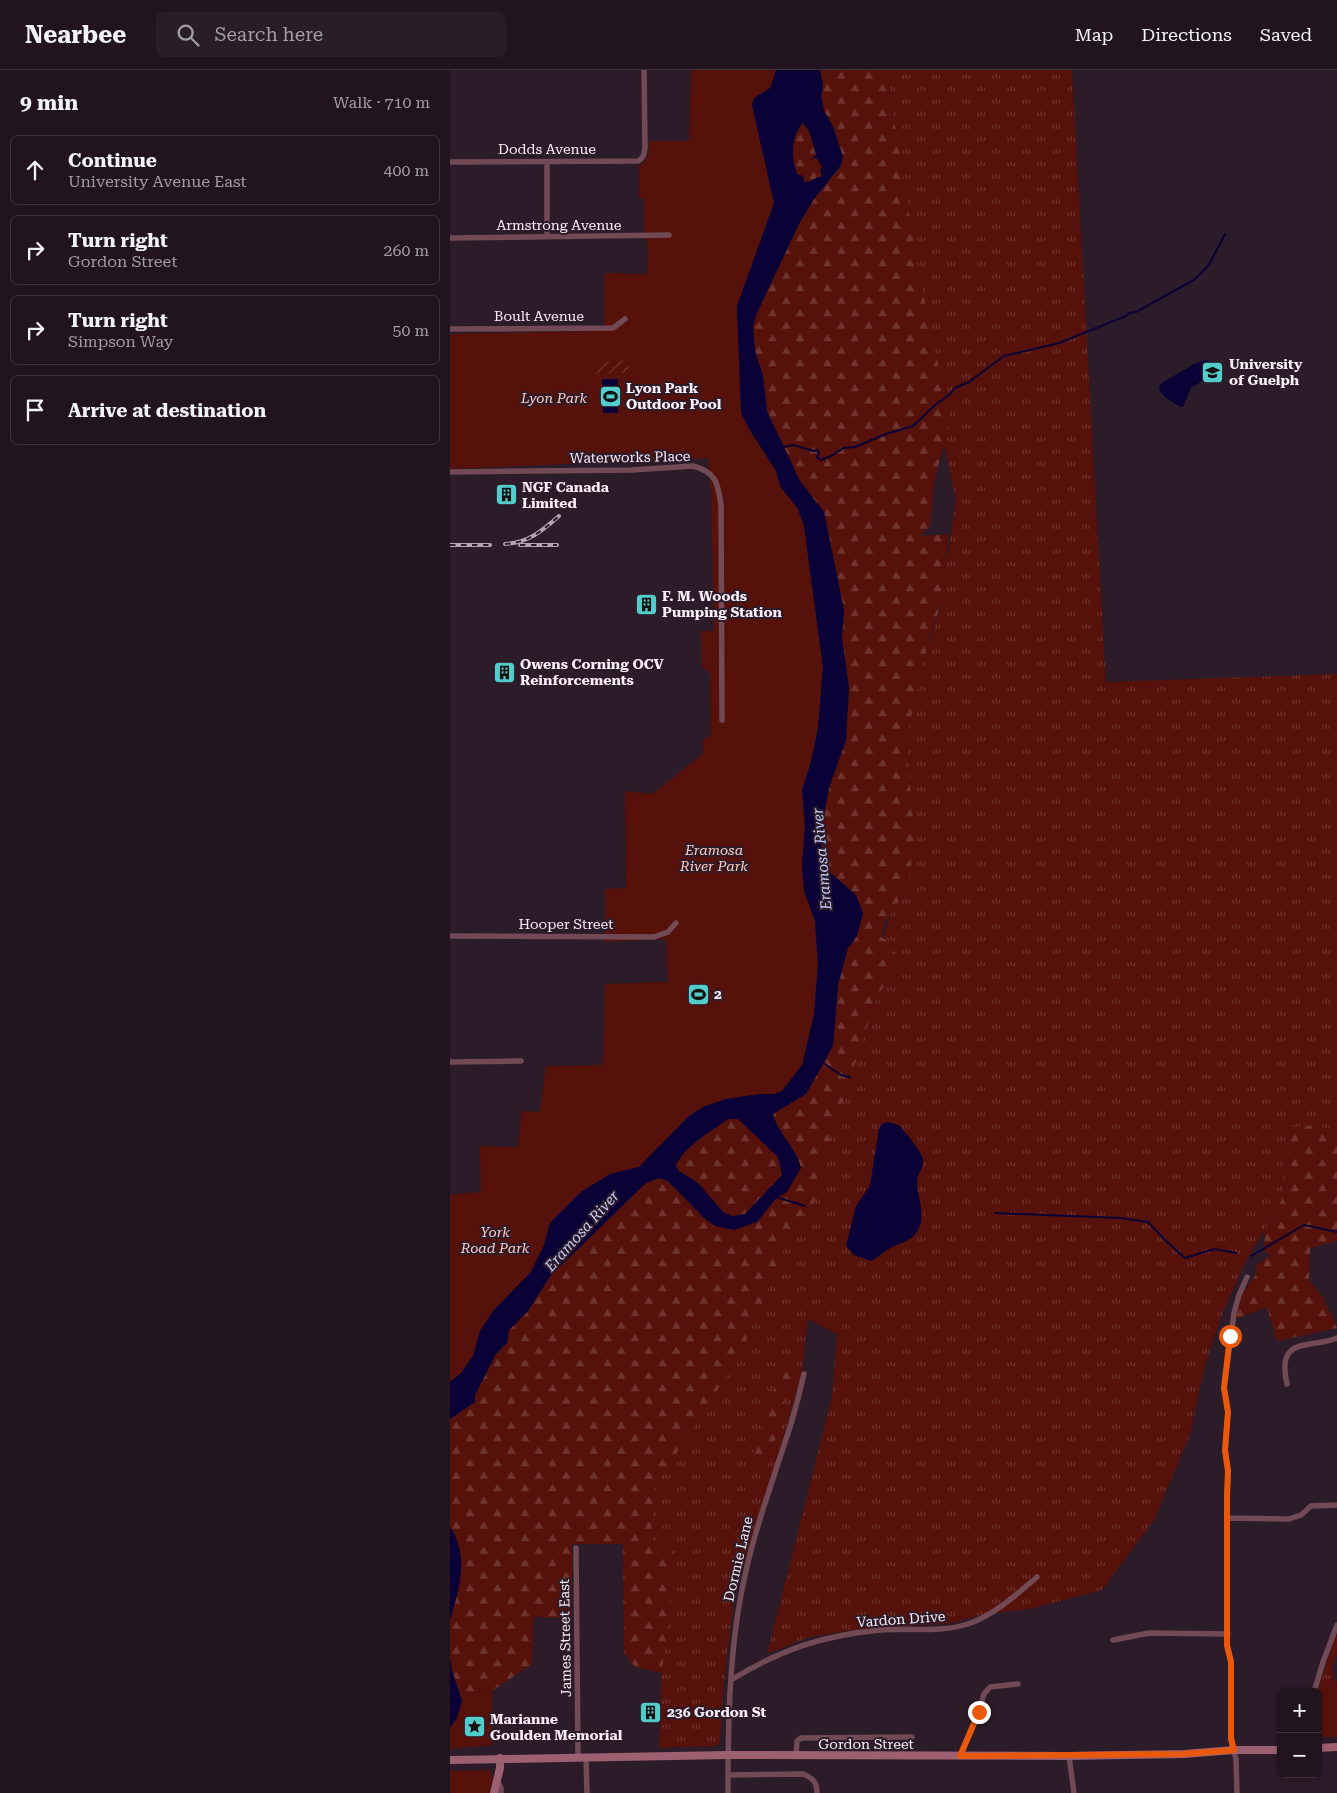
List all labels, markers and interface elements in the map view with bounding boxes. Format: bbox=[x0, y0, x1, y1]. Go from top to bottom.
search box bbox=[156, 12, 506, 57]
text: Nearbee bbox=[25, 21, 126, 49]
icon: search bbox=[174, 21, 202, 49]
text: Search here bbox=[214, 23, 323, 46]
text: Map bbox=[1075, 24, 1113, 45]
text: Directions bbox=[1141, 24, 1232, 45]
text: Saved bbox=[1260, 24, 1312, 45]
text: 9 min bbox=[20, 91, 78, 115]
text: Walk · 710 m bbox=[333, 93, 430, 112]
street label: Dodds Avenue bbox=[498, 141, 596, 157]
text: Continue bbox=[68, 149, 157, 172]
icon: ahead bbox=[21, 156, 49, 184]
text: 400 m bbox=[383, 161, 429, 180]
text: University Avenue East bbox=[68, 172, 247, 191]
street label: Armstrong Avenue bbox=[496, 217, 622, 233]
text: Turn right bbox=[68, 229, 168, 252]
icon: right bbox=[21, 236, 49, 264]
text: 260 m bbox=[383, 241, 429, 260]
text: Gordon Street bbox=[68, 252, 177, 271]
street label: Boult Avenue bbox=[494, 308, 584, 324]
text: Turn right bbox=[68, 309, 168, 332]
icon: right bbox=[21, 316, 49, 344]
text: 50 m bbox=[392, 321, 429, 340]
text: Simpson Way bbox=[68, 332, 173, 351]
place label: University of Guelph bbox=[1229, 356, 1303, 388]
school or university icon: University of Guelph bbox=[1201, 360, 1225, 384]
place label: Lyon Park Outdoor Pool bbox=[626, 380, 722, 412]
sports icon: Lyon Park Outdoor Pool bbox=[598, 384, 622, 408]
park label: Lyon Park bbox=[520, 390, 587, 406]
icon: arrive bbox=[21, 396, 49, 424]
text: Arrive at destination bbox=[68, 399, 266, 422]
street label: Waterworks Place bbox=[570, 448, 691, 466]
place label: NGF Canada Limited bbox=[522, 479, 610, 511]
building icon: NGF Canada Limited bbox=[494, 483, 518, 507]
place label: F. M. Woods Pumping Station bbox=[662, 588, 782, 620]
building icon: F. M. Woods Pumping Station bbox=[634, 592, 658, 616]
place label: Owens Corning OCV Reinforcements bbox=[520, 656, 664, 688]
building icon: Owens Corning OCV Reinforcements bbox=[492, 660, 516, 684]
water label: Eramosa River bbox=[809, 806, 836, 912]
park label: Eramosa River Park bbox=[679, 842, 748, 874]
street label: Hooper Street bbox=[518, 916, 614, 932]
sports icon: 2 bbox=[686, 982, 710, 1006]
place label: 2 bbox=[714, 986, 722, 1002]
water label: Eramosa River bbox=[540, 1186, 623, 1276]
park label: York Road Park bbox=[460, 1224, 530, 1256]
route start bbox=[1219, 1325, 1242, 1348]
street label: Dormie Lane bbox=[720, 1515, 756, 1603]
street label: James Street East bbox=[556, 1579, 574, 1697]
street label: Vardon Drive bbox=[856, 1608, 946, 1630]
map controls bbox=[1277, 1688, 1322, 1778]
button: + bbox=[1277, 1688, 1322, 1733]
building icon: 236 Gordon St bbox=[639, 1700, 663, 1724]
route end bbox=[968, 1701, 991, 1724]
place label: 236 Gordon St bbox=[667, 1704, 767, 1720]
place label: Marianne Goulden Memorial bbox=[490, 1711, 623, 1743]
place icon: Marianne Goulden Memorial bbox=[462, 1715, 486, 1739]
button: − bbox=[1277, 1733, 1322, 1778]
street label: Gordon Street bbox=[818, 1736, 914, 1752]

